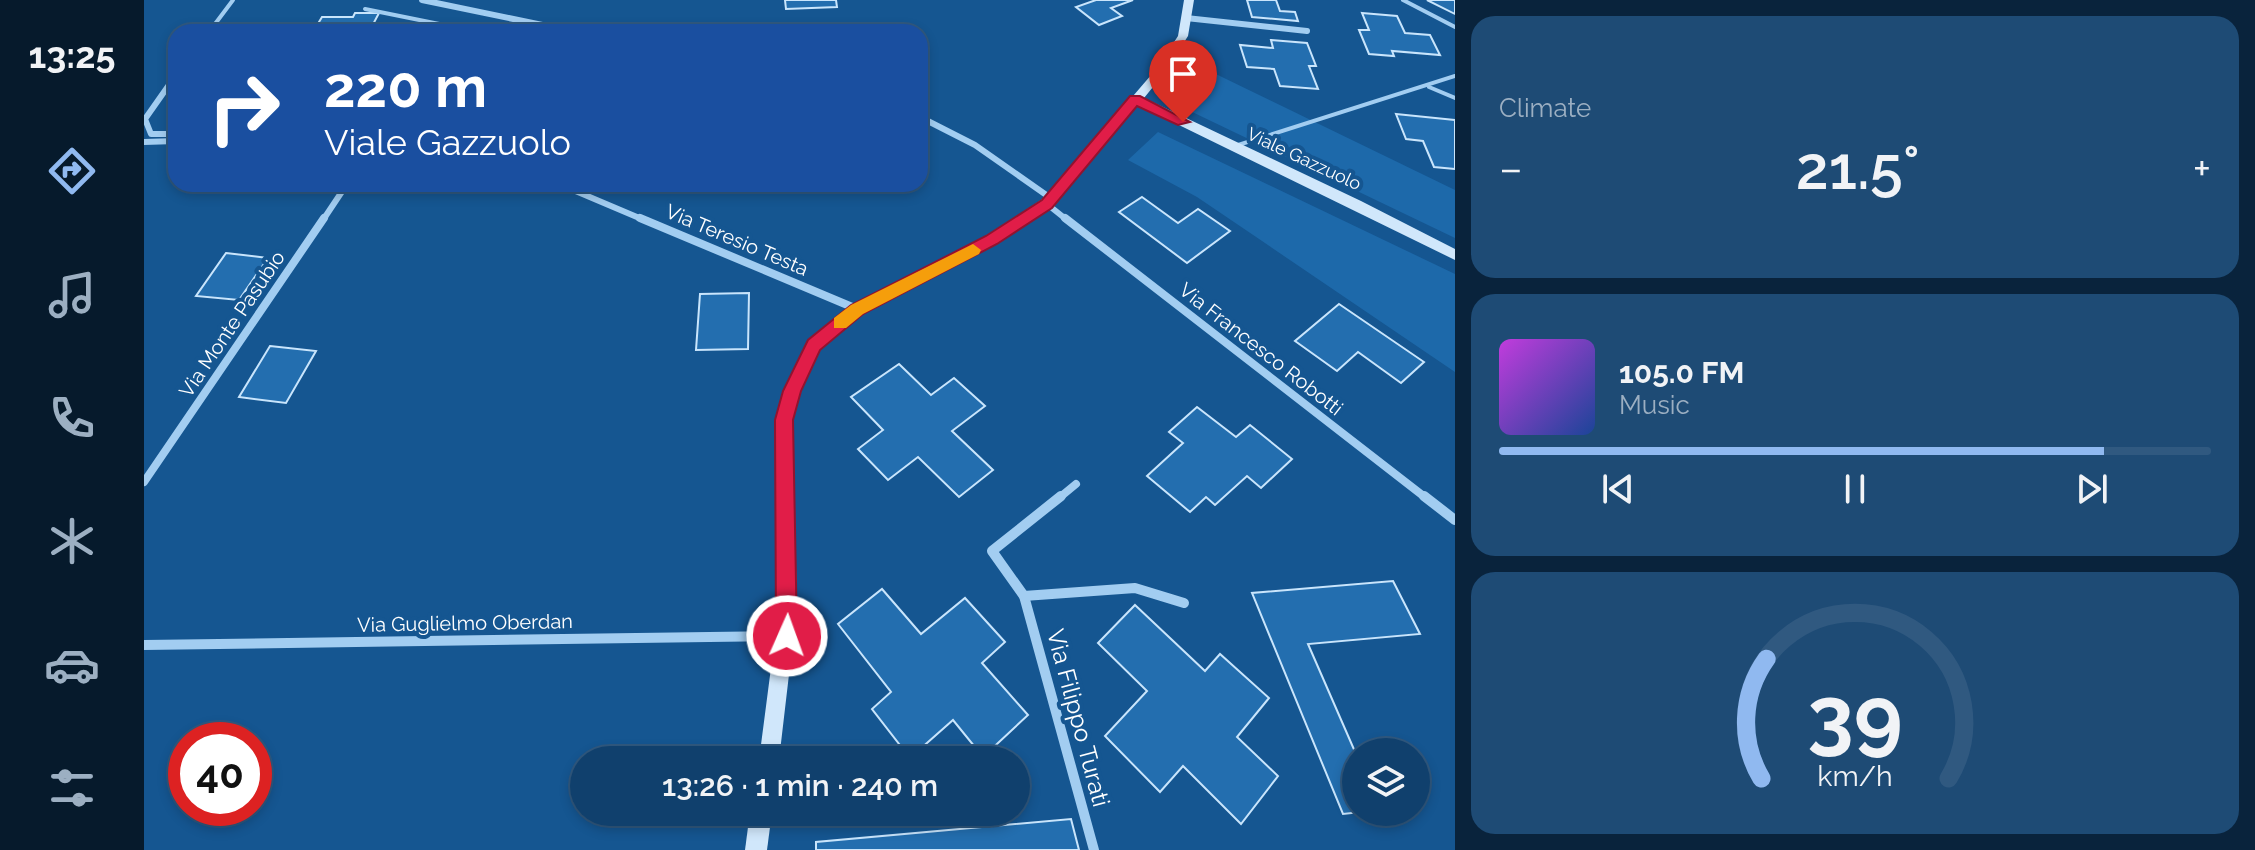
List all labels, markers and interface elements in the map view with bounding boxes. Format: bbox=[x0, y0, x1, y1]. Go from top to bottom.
text: 13:25 bbox=[28, 34, 116, 76]
pin bbox=[1149, 40, 1217, 122]
icon: arrive bbox=[1161, 52, 1205, 96]
text: 220 m bbox=[324, 54, 487, 120]
icon: right bbox=[192, 56, 296, 160]
text: Climate bbox=[1499, 93, 1591, 123]
text: Viale Gazzuolo bbox=[324, 121, 571, 163]
street label: Viale Gazzuolo bbox=[1244, 123, 1365, 194]
text: 21.5° bbox=[1796, 133, 1920, 203]
icon: directions bbox=[44, 143, 100, 199]
text: − bbox=[1499, 143, 1523, 194]
text: + bbox=[2193, 143, 2211, 194]
street label: Via Teresio Testa bbox=[662, 199, 812, 281]
street label: Via Monte Pasubio bbox=[174, 246, 290, 402]
icon: music bbox=[44, 267, 100, 323]
street label: Via Francesco Robotti bbox=[1174, 278, 1348, 420]
text: 105.0 FM bbox=[1619, 355, 1744, 390]
icon: phone bbox=[44, 390, 100, 446]
text: Music bbox=[1619, 390, 1690, 420]
icon: previous bbox=[1596, 467, 1640, 511]
icon: pause bbox=[1833, 467, 1877, 511]
icon: next bbox=[2070, 467, 2114, 511]
icon: climate bbox=[44, 513, 100, 569]
position arrow bbox=[745, 594, 829, 678]
street label: Via Guglielmo Oberdan bbox=[357, 609, 573, 637]
street label: Via Filippo Turati bbox=[1041, 626, 1116, 810]
icon: car bbox=[44, 637, 100, 693]
text: 39 bbox=[1807, 667, 1903, 764]
speed limit sign: 40 bbox=[168, 722, 272, 826]
map controls bbox=[1342, 738, 1430, 826]
button: layers bbox=[1342, 738, 1430, 826]
text: km/h bbox=[1817, 759, 1893, 793]
icon: filters bbox=[44, 760, 100, 816]
text: 13:26 · 1 min · 240 m bbox=[662, 768, 938, 803]

